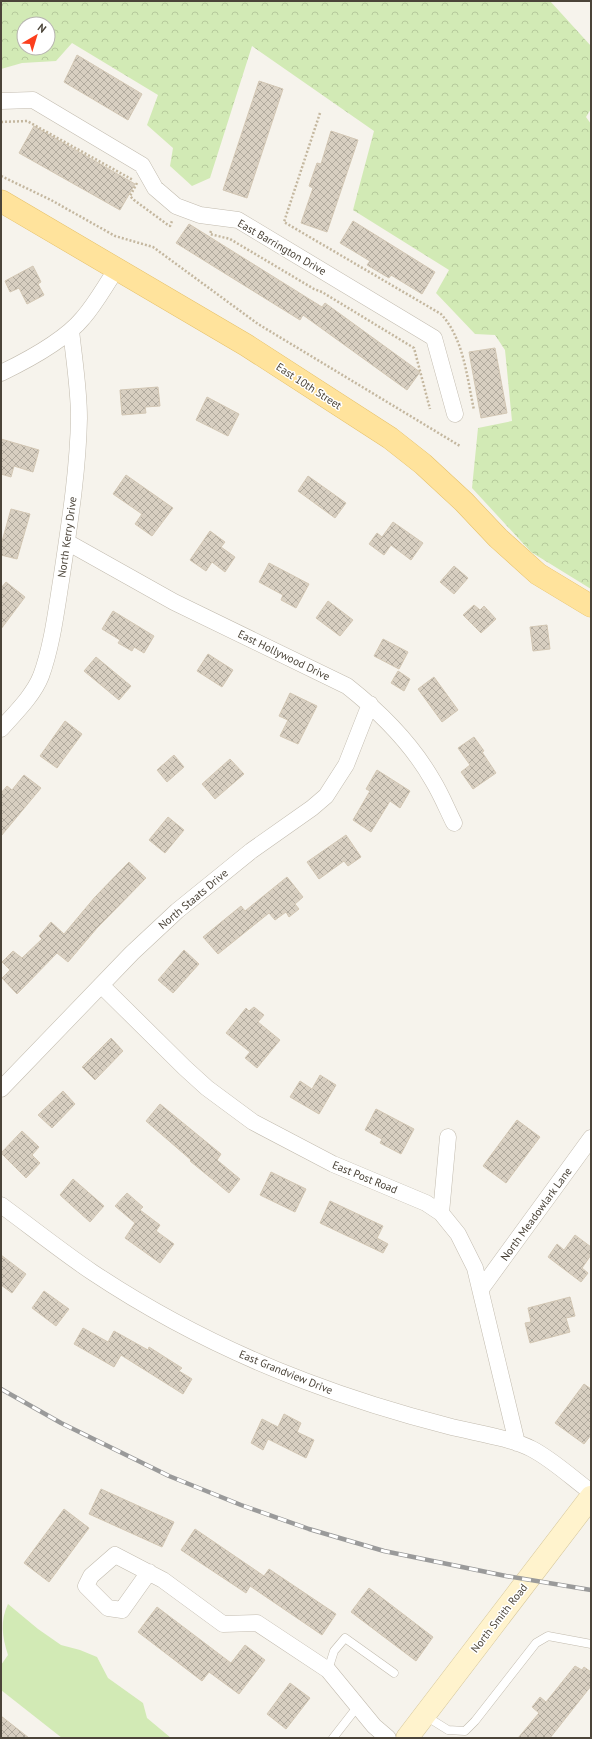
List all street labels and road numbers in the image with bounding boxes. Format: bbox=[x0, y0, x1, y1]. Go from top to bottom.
street label: East Barrington Drive bbox=[235, 216, 329, 278]
street label: East 10th Street bbox=[274, 360, 345, 413]
street label: North Kerry Drive bbox=[54, 495, 80, 578]
street label: East Hollywood Drive bbox=[236, 627, 333, 684]
street label: North Staats Drive bbox=[155, 866, 231, 932]
street label: East Post Road bbox=[330, 1158, 400, 1196]
street label: North Meadowlark Lane bbox=[497, 1164, 575, 1264]
street label: East Grandview Drive bbox=[237, 1347, 335, 1397]
street label: North Smith Road bbox=[468, 1581, 530, 1655]

